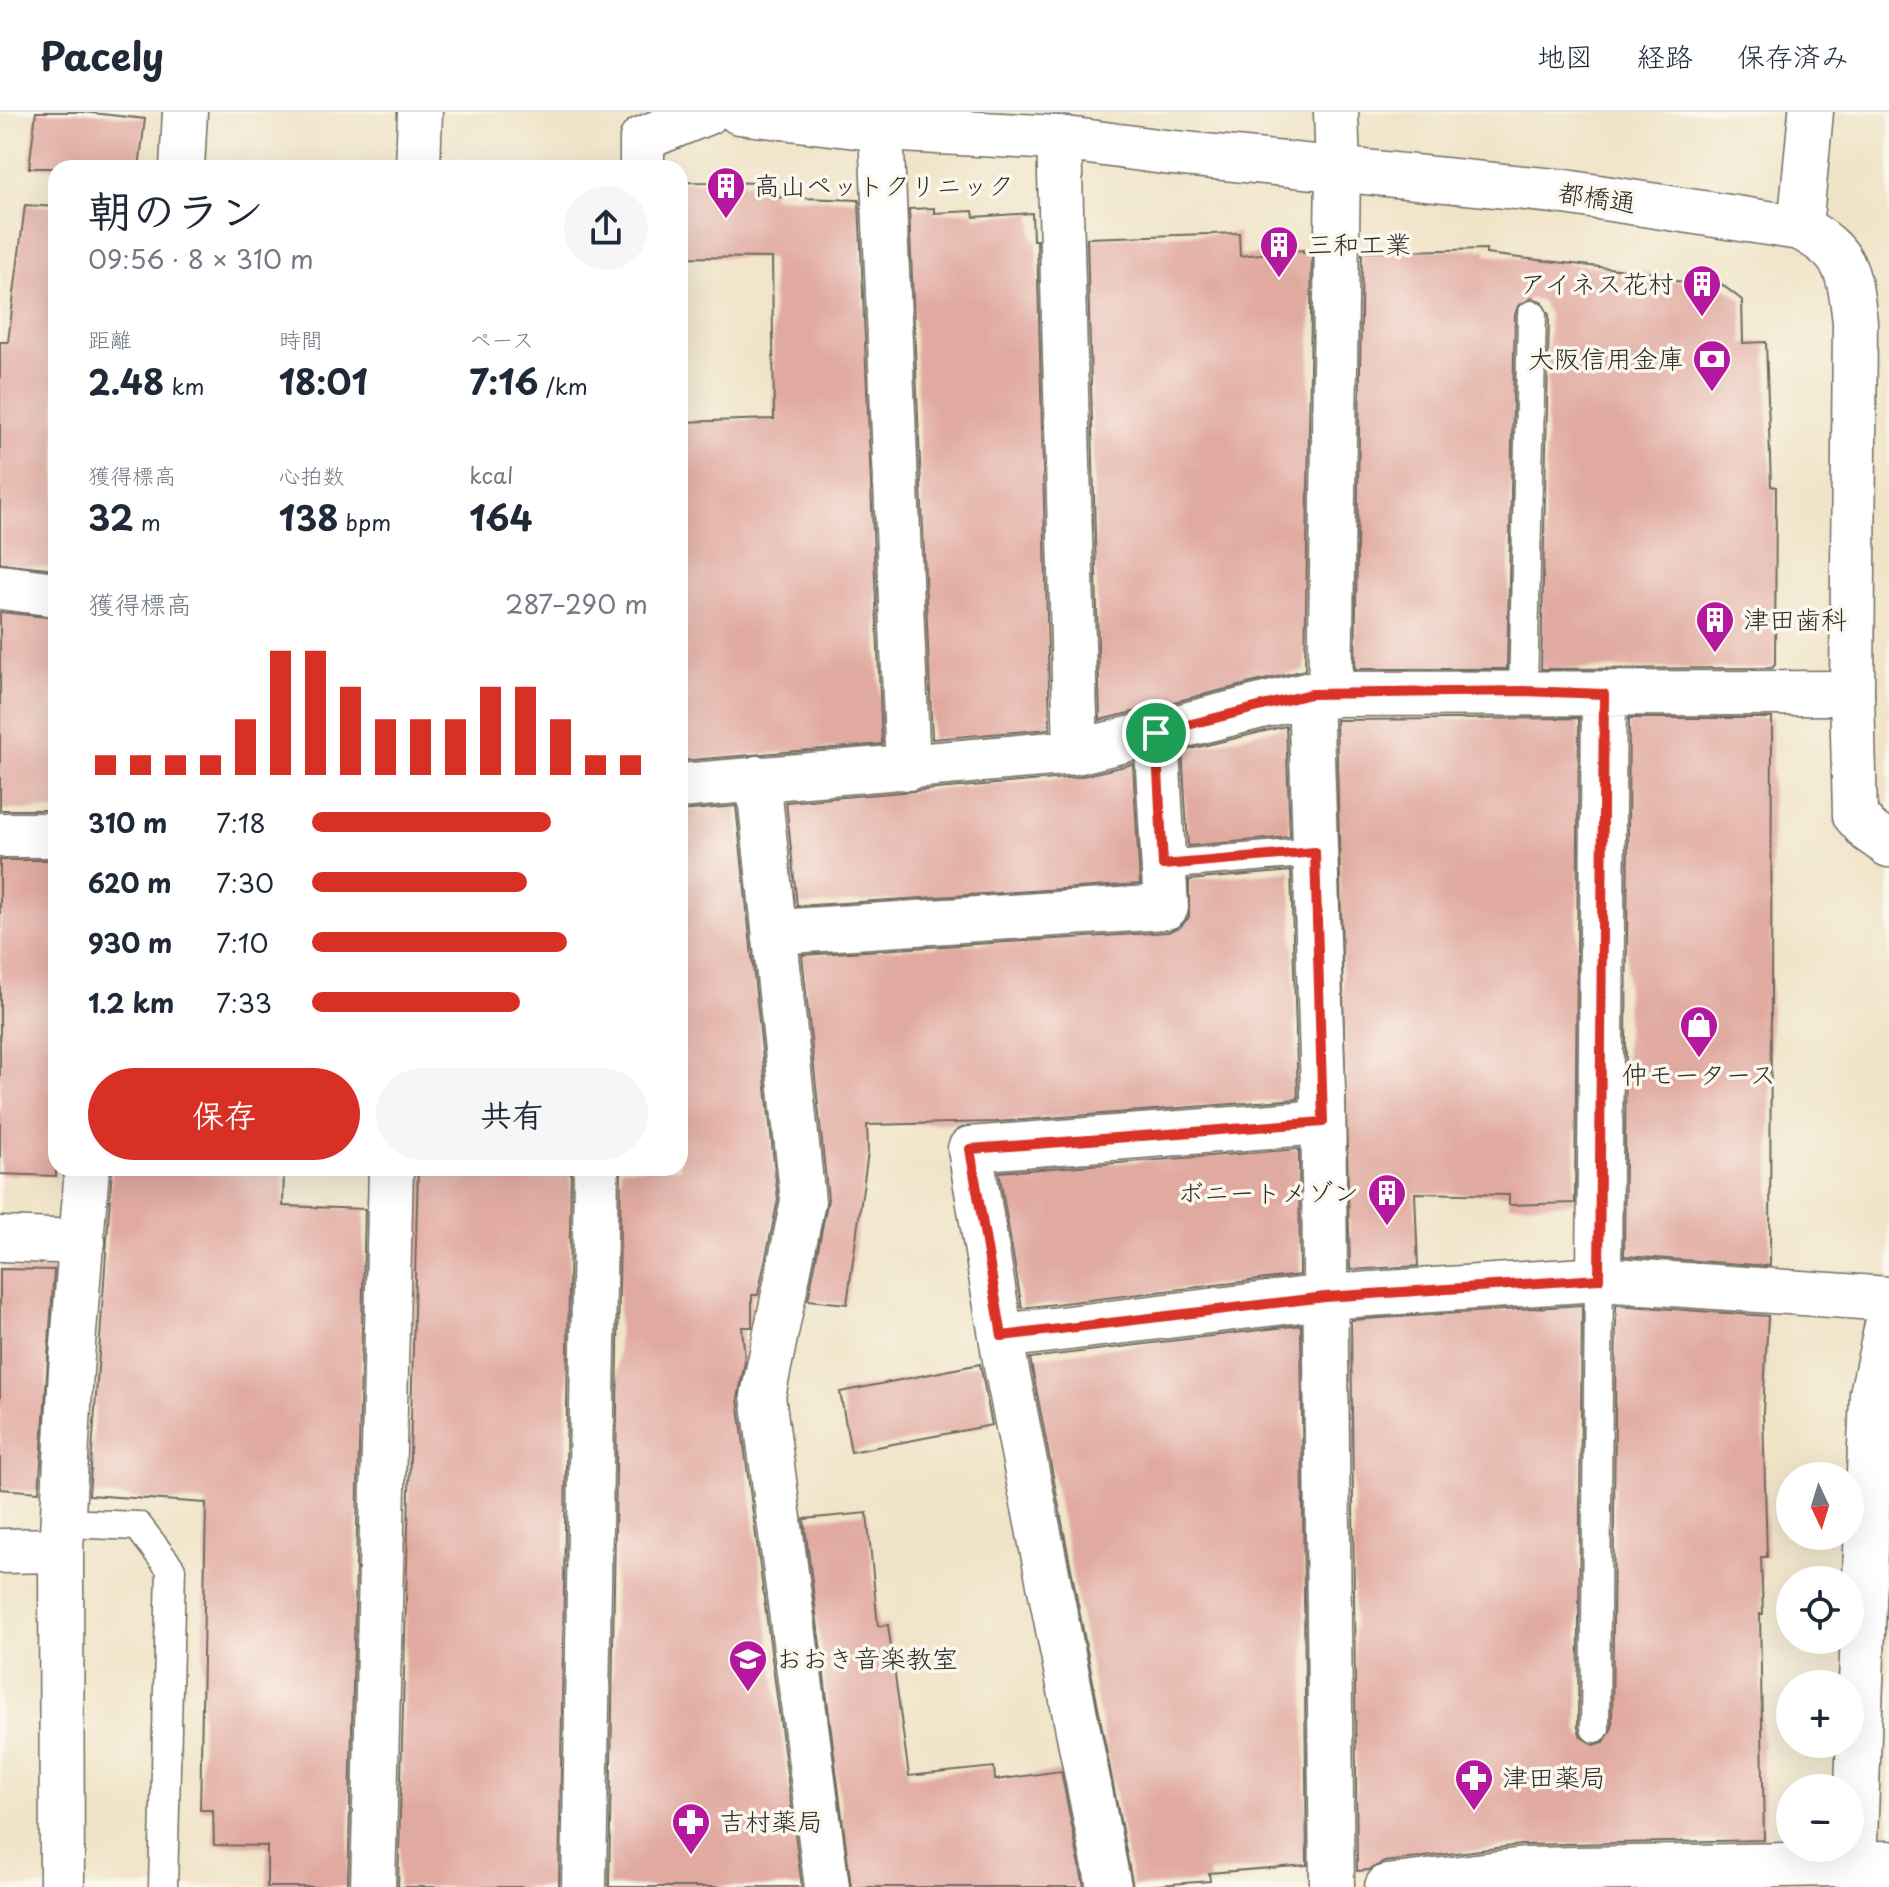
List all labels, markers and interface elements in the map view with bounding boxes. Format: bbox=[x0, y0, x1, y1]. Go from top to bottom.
text: Pacely bbox=[40, 27, 164, 84]
text: 地図 bbox=[1537, 34, 1593, 77]
text: 経路 bbox=[1637, 34, 1693, 77]
text: 保存済み bbox=[1737, 34, 1849, 77]
building icon: 高山ペットクリニック bbox=[705, 165, 747, 220]
place label: 高山ペットクリニック bbox=[754, 165, 1014, 204]
street label: 都橋通 bbox=[1556, 172, 1639, 221]
text: 朝のラン bbox=[88, 176, 264, 242]
button: share bbox=[564, 186, 648, 270]
building icon: 三和工業 bbox=[1258, 224, 1300, 279]
place label: 三和工業 bbox=[1307, 224, 1411, 263]
text: 09:56 · 8 × 310 m bbox=[88, 239, 314, 278]
place label: アイネス花村 bbox=[1520, 263, 1674, 302]
building icon: アイネス花村 bbox=[1681, 263, 1723, 318]
text: 距離 bbox=[88, 322, 132, 355]
text: 時間 bbox=[279, 322, 323, 355]
text: ペース bbox=[469, 322, 534, 355]
place label: 大阪信用金庫 bbox=[1528, 338, 1684, 377]
bank icon: 大阪信用金庫 bbox=[1691, 338, 1733, 393]
text: 2.48 bbox=[88, 355, 164, 407]
text: 18:01 bbox=[279, 355, 368, 407]
text: 7:16 bbox=[469, 355, 539, 407]
text: km bbox=[164, 369, 205, 402]
text: /km bbox=[539, 369, 588, 402]
text: 獲得標高 bbox=[88, 458, 176, 491]
text: 心拍数 bbox=[279, 458, 345, 491]
text: kcal bbox=[469, 458, 513, 491]
text: 32 bbox=[88, 491, 134, 543]
text: 138 bbox=[279, 491, 338, 543]
text: 164 bbox=[469, 491, 533, 543]
text: m bbox=[134, 505, 161, 538]
text: bpm bbox=[338, 505, 391, 538]
text: 獲得標高 bbox=[88, 584, 192, 623]
text: 287–290 m bbox=[505, 584, 648, 623]
building icon: 津田歯科 bbox=[1694, 599, 1736, 654]
place label: 津田歯科 bbox=[1743, 599, 1847, 638]
pin bbox=[1122, 699, 1190, 767]
icon: arrive bbox=[1134, 711, 1178, 755]
text: 310 m bbox=[88, 803, 167, 842]
text: 7:18 bbox=[216, 803, 266, 842]
text: 620 m bbox=[88, 863, 172, 902]
text: 7:30 bbox=[216, 863, 274, 902]
text: 930 m bbox=[88, 923, 172, 962]
text: 7:10 bbox=[216, 923, 269, 962]
text: 1.2 km bbox=[88, 983, 174, 1022]
text: 7:33 bbox=[216, 983, 272, 1022]
shop icon: 仲モータース bbox=[1678, 1004, 1720, 1059]
place label: 仲モータース bbox=[1622, 1054, 1776, 1093]
button: 保存 bbox=[88, 1068, 360, 1160]
button: 共有 bbox=[376, 1068, 648, 1160]
place label: ボニートメゾン bbox=[1178, 1172, 1359, 1211]
building icon: ボニートメゾン bbox=[1366, 1172, 1408, 1227]
north arrow bbox=[1776, 1462, 1864, 1550]
map controls bbox=[1776, 1462, 1864, 1862]
button: locate bbox=[1776, 1566, 1864, 1654]
school or university icon: おおき音楽教室 bbox=[727, 1638, 769, 1693]
place label: おおき音楽教室 bbox=[776, 1638, 958, 1677]
button: + bbox=[1776, 1670, 1864, 1758]
pharmacy icon: 津田薬局 bbox=[1453, 1757, 1495, 1812]
place label: 津田薬局 bbox=[1502, 1757, 1606, 1796]
button: − bbox=[1776, 1774, 1864, 1862]
pharmacy icon: 吉村薬局 bbox=[670, 1801, 712, 1856]
place label: 吉村薬局 bbox=[719, 1801, 823, 1840]

